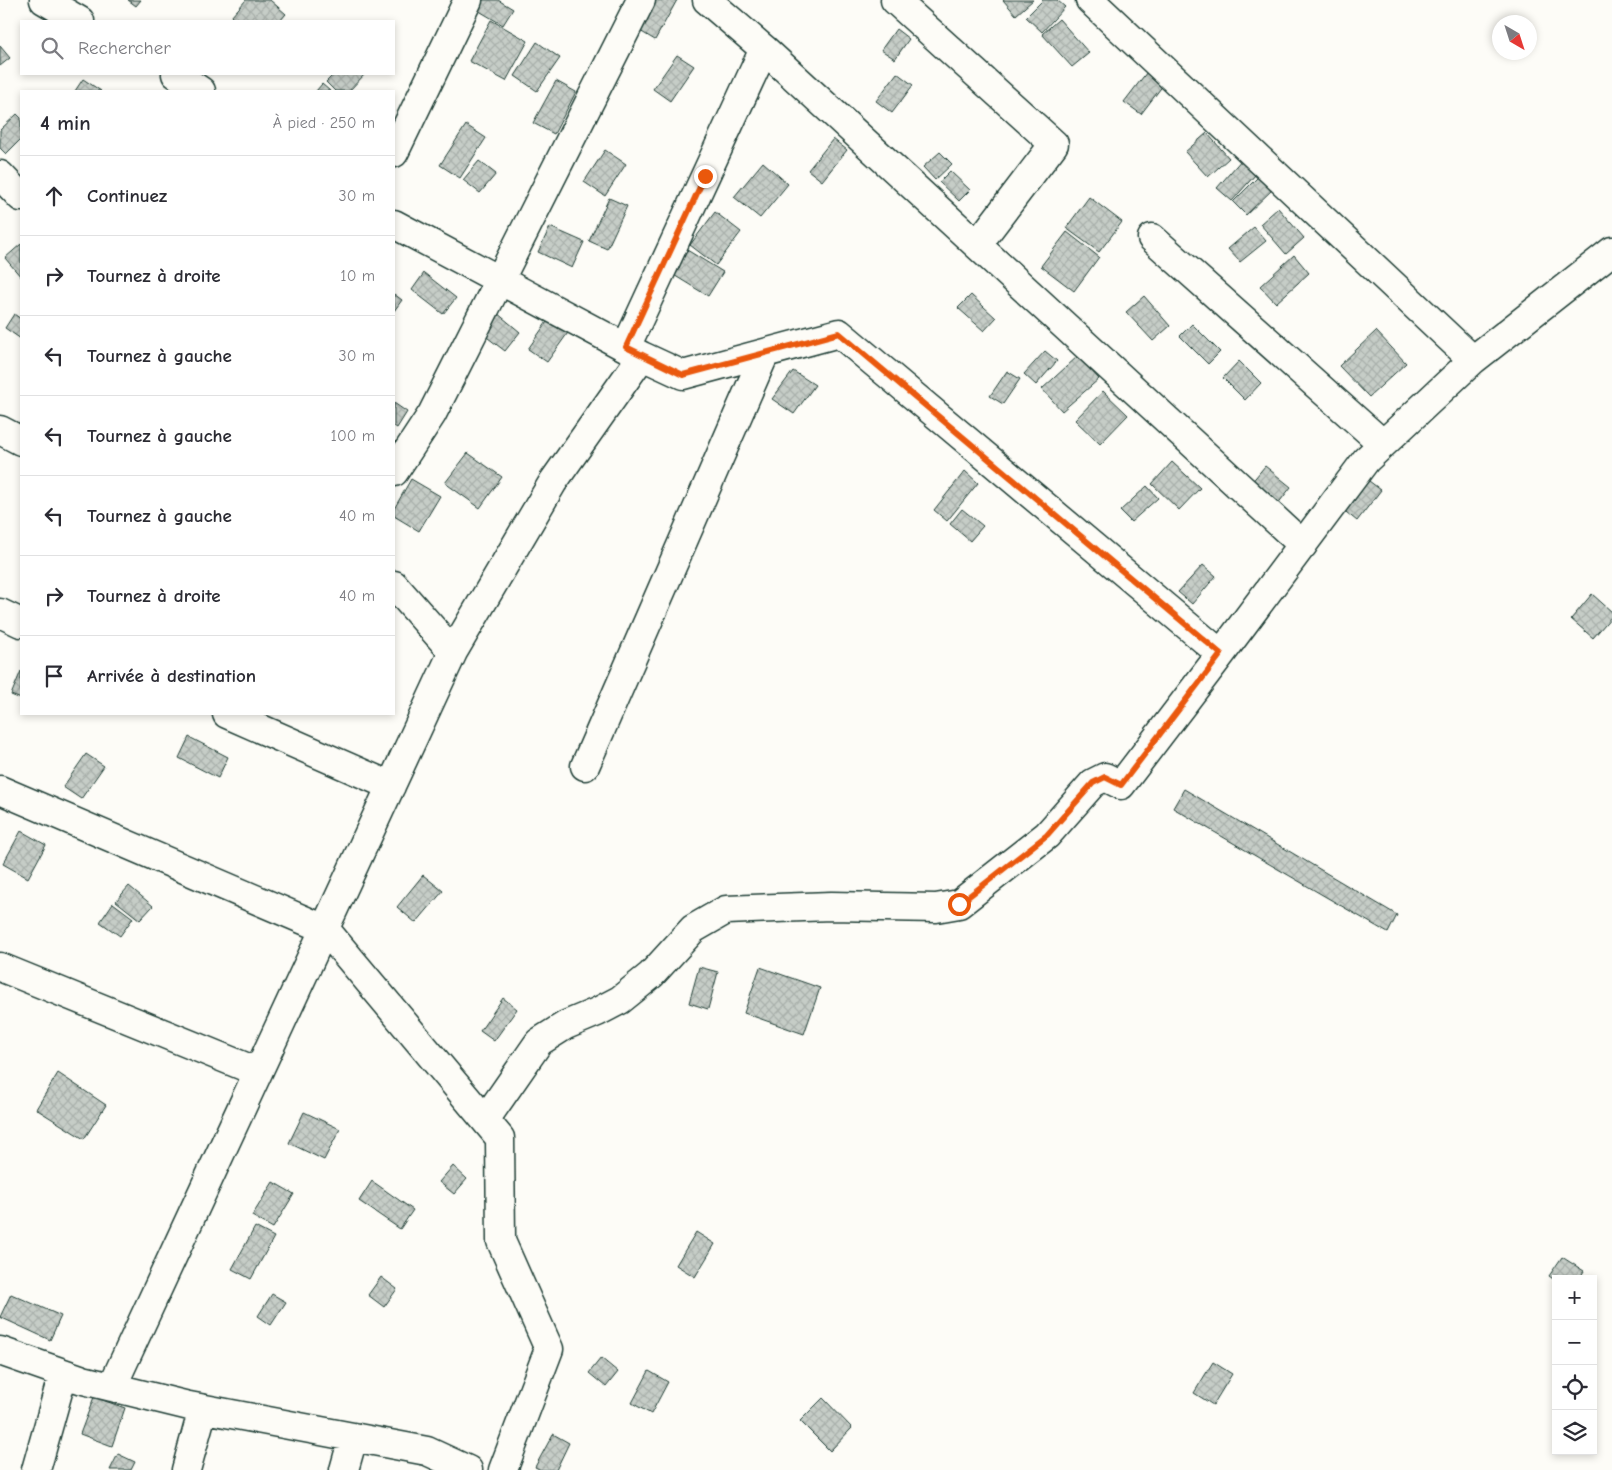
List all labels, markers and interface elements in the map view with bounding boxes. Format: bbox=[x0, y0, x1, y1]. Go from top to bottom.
north arrow bbox=[1492, 15, 1537, 60]
search box bbox=[20, 20, 395, 75]
icon: search bbox=[38, 34, 66, 62]
text: Rechercher bbox=[78, 37, 171, 59]
text: 4 min bbox=[40, 111, 91, 135]
text: À pied · 250 m bbox=[273, 114, 375, 132]
route end bbox=[694, 165, 717, 188]
icon: ahead bbox=[40, 182, 68, 210]
text: Continuez bbox=[87, 185, 167, 207]
text: 30 m bbox=[339, 187, 375, 205]
icon: right bbox=[40, 262, 68, 290]
text: Tournez à droite bbox=[87, 265, 221, 287]
text: 10 m bbox=[340, 267, 375, 285]
icon: left bbox=[40, 342, 68, 370]
text: Tournez à gauche bbox=[87, 345, 232, 367]
text: 30 m bbox=[339, 347, 375, 365]
icon: left bbox=[40, 422, 68, 450]
text: Tournez à gauche bbox=[87, 425, 232, 447]
text: 100 m bbox=[331, 427, 375, 445]
icon: left bbox=[40, 502, 68, 530]
text: Tournez à gauche bbox=[87, 505, 232, 527]
text: 40 m bbox=[339, 507, 375, 525]
icon: right bbox=[40, 582, 68, 610]
text: Tournez à droite bbox=[87, 585, 221, 607]
text: 40 m bbox=[339, 587, 375, 605]
icon: arrive bbox=[40, 662, 68, 690]
text: Arrivée à destination bbox=[87, 665, 256, 687]
route start bbox=[948, 893, 971, 916]
map controls bbox=[1552, 1275, 1597, 1455]
button: + bbox=[1552, 1275, 1597, 1320]
button: − bbox=[1552, 1320, 1597, 1365]
button: locate bbox=[1552, 1365, 1597, 1410]
button: layers bbox=[1552, 1410, 1597, 1455]

